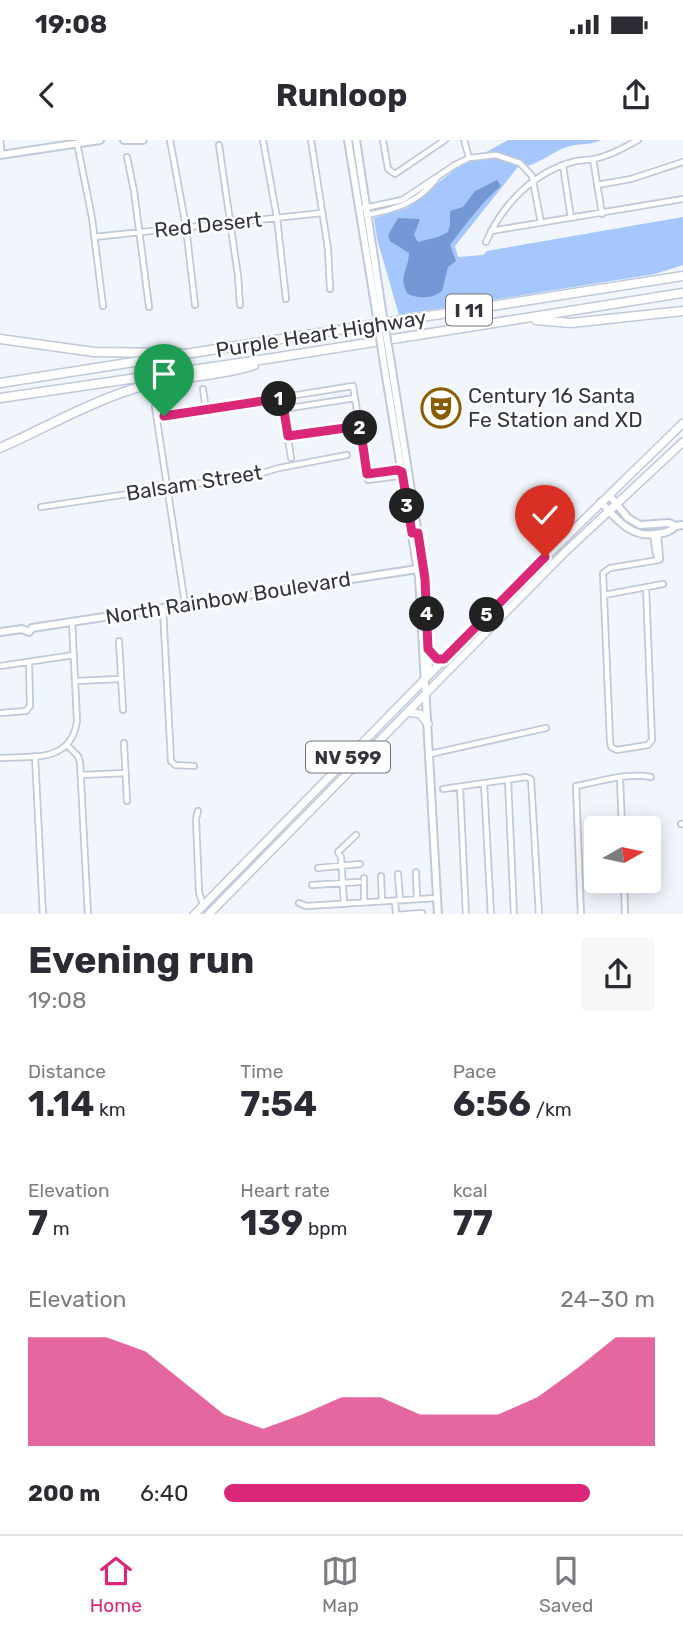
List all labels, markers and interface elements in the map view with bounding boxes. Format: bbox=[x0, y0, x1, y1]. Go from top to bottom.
text: 19:08 bbox=[35, 9, 107, 40]
icon: back bbox=[28, 76, 66, 114]
text: Runloop bbox=[276, 76, 407, 114]
icon: share bbox=[617, 76, 655, 114]
street label: Red Desert bbox=[153, 206, 263, 243]
road number: I 11 bbox=[446, 294, 492, 326]
street label: Purple Heart Highway bbox=[214, 304, 428, 363]
pin bbox=[134, 344, 194, 416]
icon: arrive bbox=[145, 355, 183, 393]
pin: 1 bbox=[262, 382, 296, 416]
place label: Century 16 Santa Fe Station and XD bbox=[468, 383, 643, 432]
text: 1 bbox=[274, 387, 283, 410]
theatre icon: Century 16 Santa Fe Station and XD bbox=[420, 387, 462, 429]
pin: 2 bbox=[342, 410, 378, 446]
text: 2 bbox=[353, 416, 366, 439]
street label: Balsam Street bbox=[124, 459, 264, 506]
pin bbox=[515, 485, 575, 557]
pin: 3 bbox=[390, 488, 424, 524]
text: 3 bbox=[400, 494, 413, 517]
icon: check bbox=[526, 496, 564, 534]
street label: North Rainbow Boulevard bbox=[104, 566, 352, 629]
pin: 4 bbox=[410, 596, 444, 631]
pin: 5 bbox=[470, 598, 504, 632]
text: 4 bbox=[420, 602, 433, 625]
text: 5 bbox=[480, 603, 493, 626]
road number: NV 599 bbox=[306, 742, 390, 772]
north arrow bbox=[584, 816, 662, 892]
map controls bbox=[584, 816, 661, 893]
text: Evening run bbox=[28, 937, 254, 983]
button: share bbox=[581, 937, 655, 1011]
text: 19:08 bbox=[28, 986, 87, 1014]
text: Distance bbox=[28, 1060, 106, 1083]
text: Time bbox=[240, 1060, 283, 1083]
text: Pace bbox=[453, 1060, 496, 1083]
text: 1.14 bbox=[28, 1083, 94, 1125]
text: 7:54 bbox=[240, 1083, 317, 1125]
text: 6:56 bbox=[453, 1083, 531, 1125]
text: km bbox=[94, 1098, 126, 1121]
text: /km bbox=[531, 1098, 572, 1121]
text: Elevation bbox=[28, 1179, 109, 1202]
text: Heart rate bbox=[240, 1179, 330, 1202]
text: kcal bbox=[453, 1179, 488, 1202]
text: 7 bbox=[28, 1202, 48, 1244]
text: 139 bbox=[240, 1202, 303, 1244]
text: 77 bbox=[453, 1202, 493, 1244]
text: m bbox=[48, 1217, 70, 1240]
text: bpm bbox=[303, 1217, 347, 1240]
text: Elevation bbox=[28, 1285, 127, 1313]
text: 24–30 m bbox=[560, 1285, 655, 1313]
text: 200 m bbox=[28, 1479, 100, 1507]
text: 6:40 bbox=[140, 1479, 189, 1507]
tab: Home bbox=[90, 1552, 142, 1617]
tab: Map bbox=[321, 1552, 359, 1617]
tab: Saved bbox=[539, 1552, 593, 1617]

